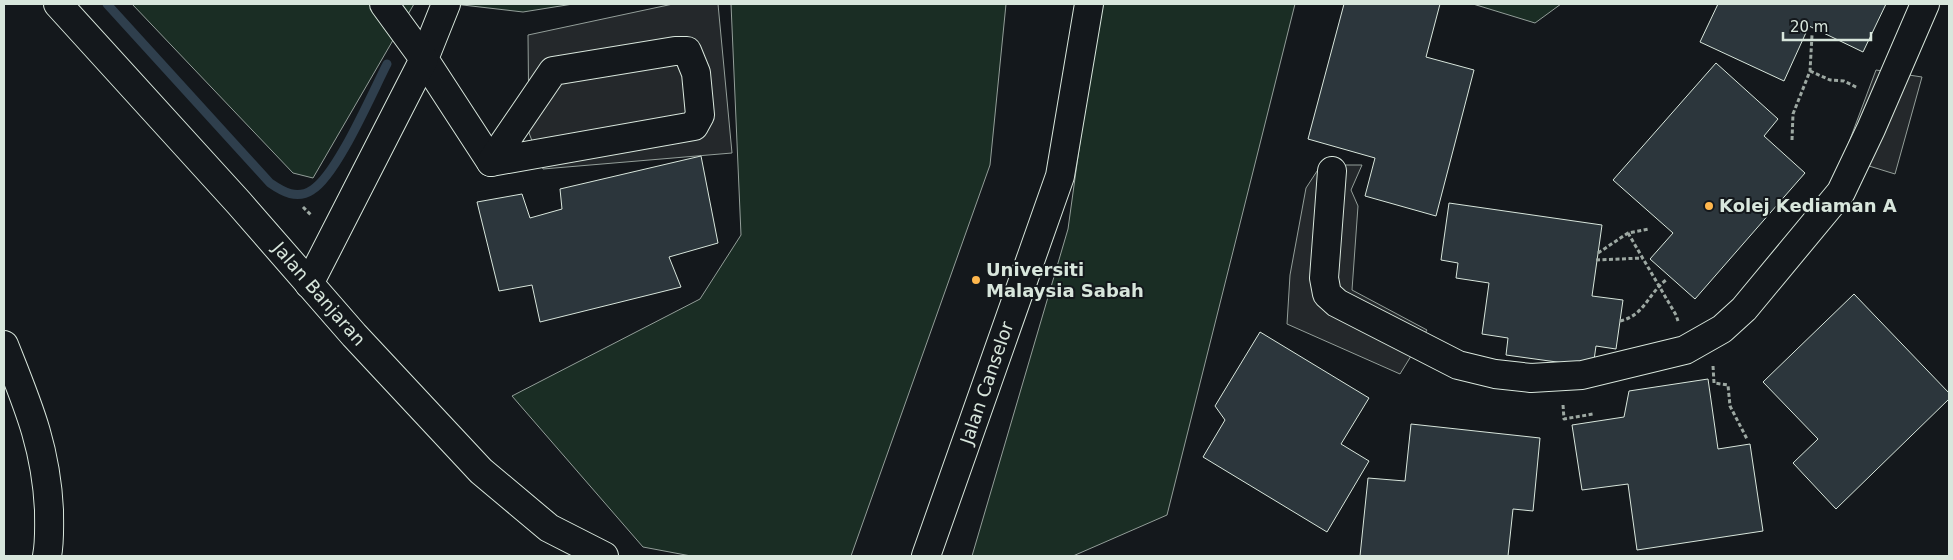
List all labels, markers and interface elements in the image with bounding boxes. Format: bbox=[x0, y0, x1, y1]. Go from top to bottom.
scale bar bbox=[1783, 10, 1870, 42]
text: 20 m bbox=[1790, 18, 1828, 36]
place label: Kolej Kediaman A bbox=[1719, 195, 1897, 216]
marker: Kolej Kediaman A bbox=[1703, 200, 1715, 212]
street label: Jalan Banjaran bbox=[268, 237, 370, 350]
place label: Universiti Malaysia Sabah bbox=[986, 259, 1144, 301]
marker: Universiti Malaysia Sabah bbox=[970, 274, 982, 286]
street label: Jalan Canselor bbox=[955, 318, 1018, 448]

